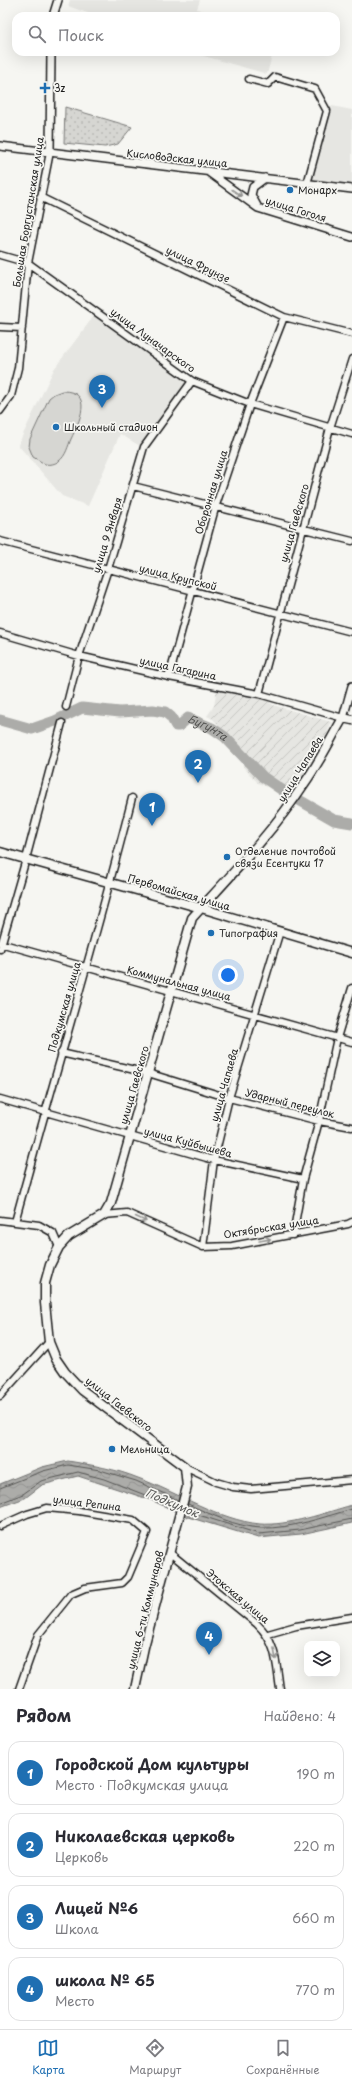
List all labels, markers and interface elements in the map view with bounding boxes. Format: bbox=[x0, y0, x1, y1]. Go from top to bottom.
search box bbox=[12, 12, 340, 56]
icon: search bbox=[26, 23, 48, 45]
text: Поиск bbox=[58, 23, 104, 46]
place label: 3z bbox=[54, 80, 66, 95]
marker: 3z bbox=[39, 82, 51, 94]
street label: Большая Боргустанская улица bbox=[8, 135, 47, 288]
street label: Кисловодская улица bbox=[126, 145, 229, 170]
place label: Монарх bbox=[298, 182, 337, 197]
marker: Монарх bbox=[285, 185, 295, 195]
one-way arrow bbox=[231, 189, 242, 197]
street label: улица Гоголя bbox=[264, 192, 328, 225]
street label: улица Фрунзе bbox=[164, 242, 233, 286]
street label: улица Луначарского bbox=[108, 304, 199, 376]
pin: 3 bbox=[89, 375, 115, 408]
place label: Школьный стадион bbox=[64, 419, 158, 434]
marker: Школьный стадион bbox=[51, 422, 61, 432]
street label: Оборонная улица bbox=[191, 447, 231, 536]
street label: улица Гаевского bbox=[275, 481, 312, 564]
street label: улица 9 Января bbox=[88, 495, 125, 575]
street label: улица Крупской bbox=[137, 560, 219, 594]
street label: улица Гагарина bbox=[138, 652, 219, 683]
water label: Бугунта bbox=[185, 710, 232, 745]
street label: улица Чапаева bbox=[273, 732, 326, 805]
pin: 2 bbox=[185, 750, 211, 783]
pin: 1 bbox=[139, 793, 165, 826]
place label: Отделение почтовой связи Есентуки 17 bbox=[235, 843, 336, 871]
marker: Отделение почтовой связи Есентуки 17 bbox=[222, 852, 232, 862]
street label: Первомайская улица bbox=[126, 870, 233, 914]
place label: Типография bbox=[219, 925, 278, 940]
marker: Типография bbox=[206, 928, 216, 938]
street label: Подкумская улица bbox=[43, 959, 85, 1054]
street label: Коммунальная улица bbox=[125, 961, 233, 1005]
your location bbox=[218, 965, 238, 985]
street label: улица Гаевского bbox=[115, 1043, 152, 1126]
street label: улица Чапаева bbox=[206, 1046, 241, 1123]
street label: Ударный переулок bbox=[244, 1084, 336, 1122]
street label: улица Куйбышева bbox=[142, 1123, 235, 1161]
street label: Октябрьская улица bbox=[222, 1211, 320, 1241]
one-way arrow bbox=[135, 1216, 147, 1223]
one-way arrow bbox=[258, 1236, 271, 1244]
street label: улица Гаевского bbox=[83, 1373, 156, 1435]
place label: Мельница bbox=[120, 1441, 170, 1456]
marker: Мельница bbox=[107, 1444, 117, 1454]
water label: Подкумок bbox=[143, 1484, 203, 1522]
street label: улица Репина bbox=[52, 1491, 123, 1514]
street label: улица 6-ти Коммунаров bbox=[123, 1549, 167, 1671]
street label: Этокская улица bbox=[204, 1565, 274, 1627]
pin: 4 bbox=[196, 1622, 222, 1655]
map controls bbox=[304, 1641, 340, 1677]
button: layers bbox=[304, 1641, 340, 1677]
one-way arrow bbox=[271, 1647, 279, 1660]
text: Рядом bbox=[16, 1702, 71, 1728]
text: Найдено: 4 bbox=[264, 1706, 336, 1725]
text: Городской Дом культуры bbox=[55, 1752, 249, 1775]
text: 1 bbox=[27, 1764, 33, 1783]
text: 190 m bbox=[296, 1764, 335, 1783]
text: Место · Подкумская улица bbox=[55, 1775, 228, 1794]
text: Николаевская церковь bbox=[55, 1824, 235, 1847]
text: 2 bbox=[25, 1836, 35, 1855]
text: 220 m bbox=[293, 1836, 335, 1855]
text: Церковь bbox=[55, 1847, 108, 1866]
text: Лицей №6 bbox=[55, 1896, 138, 1919]
text: 3 bbox=[26, 1908, 34, 1927]
text: 660 m bbox=[292, 1908, 335, 1927]
text: Школа bbox=[55, 1919, 99, 1938]
text: школа № 65 bbox=[55, 1968, 155, 1991]
text: 4 bbox=[26, 1980, 34, 1999]
text: 770 m bbox=[295, 1980, 335, 1999]
text: Место bbox=[55, 1991, 95, 2010]
tab: Карта bbox=[32, 2037, 65, 2078]
tab: Маршрут bbox=[129, 2037, 181, 2078]
tab: Сохранённые bbox=[246, 2037, 320, 2078]

